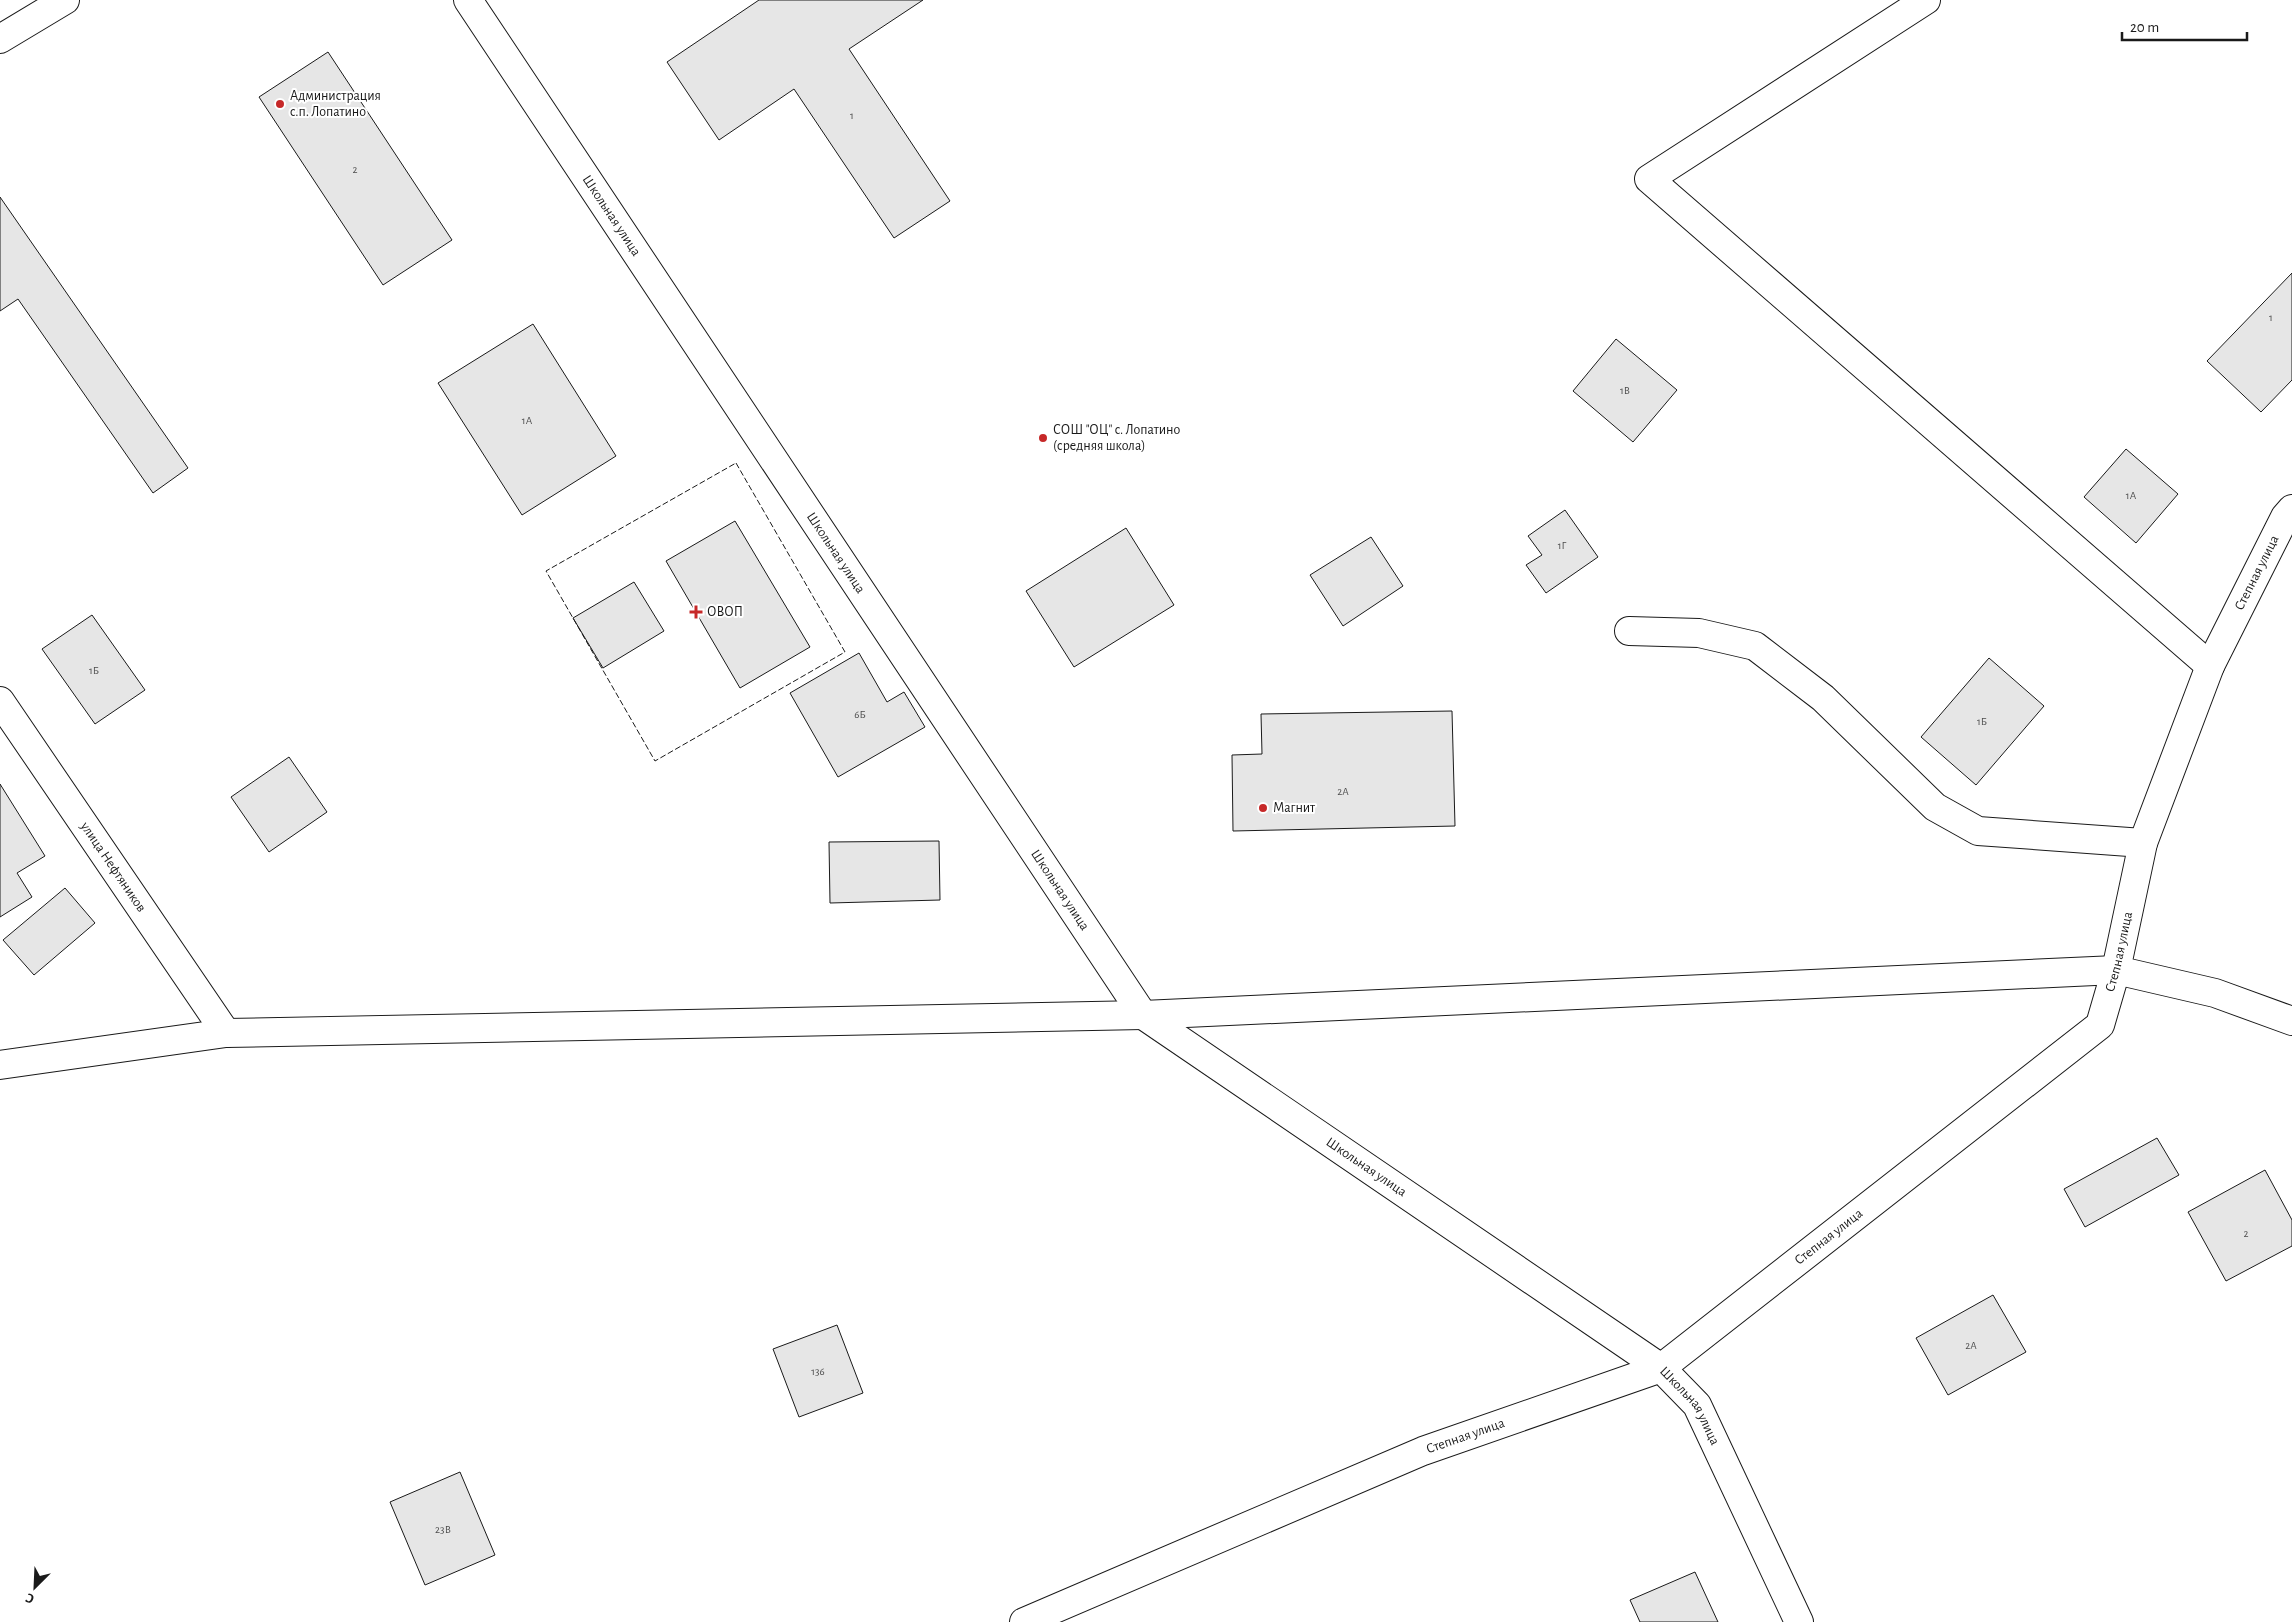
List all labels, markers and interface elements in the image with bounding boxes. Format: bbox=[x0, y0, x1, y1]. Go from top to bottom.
scale bar bbox=[2122, 10, 2247, 42]
text: 20 m bbox=[2130, 20, 2159, 35]
place label: Администрация с.п. Лопатино bbox=[290, 89, 381, 119]
marker: Администрация с.п. Лопатино bbox=[274, 98, 286, 110]
house number: 1 bbox=[850, 110, 854, 121]
house number: 2 bbox=[352, 164, 358, 175]
street label: Школьная улица bbox=[580, 173, 644, 259]
house number: 1 bbox=[2269, 312, 2273, 323]
house number: 1В bbox=[1620, 385, 1630, 396]
house number: 1А bbox=[522, 415, 533, 426]
place label: СОШ "ОЦ" с. Лопатино (средняя школа) bbox=[1053, 423, 1180, 453]
marker: СОШ "ОЦ" с. Лопатино (средняя школа) bbox=[1037, 432, 1049, 444]
house number: 1А bbox=[2126, 490, 2137, 501]
street label: Школьная улица bbox=[804, 510, 868, 596]
street label: Степная улица bbox=[2232, 532, 2282, 613]
house number: 1Г bbox=[1558, 540, 1566, 551]
marker: ОВОП bbox=[689, 605, 703, 619]
place label: ОВОП bbox=[707, 605, 743, 619]
house number: 1Б bbox=[89, 665, 99, 676]
house number: 6Б bbox=[854, 709, 866, 720]
house number: 1Б bbox=[1977, 716, 1987, 727]
house number: 2А bbox=[1337, 786, 1349, 797]
place label: Магнит bbox=[1273, 801, 1316, 815]
marker: Магнит bbox=[1257, 802, 1269, 814]
street label: улица Нефтяников bbox=[77, 819, 149, 915]
street label: Школьная улица bbox=[1028, 847, 1092, 934]
street label: Степная улица bbox=[2103, 910, 2135, 994]
street label: Школьная улица bbox=[1323, 1135, 1409, 1200]
street label: Степная улица bbox=[1792, 1206, 1866, 1268]
house number: 2 bbox=[2243, 1228, 2249, 1239]
house number: 2А bbox=[1965, 1340, 1977, 1351]
street label: Школьная улица bbox=[1657, 1364, 1722, 1448]
house number: 136 bbox=[811, 1366, 825, 1377]
street label: Степная улица bbox=[1424, 1416, 1507, 1456]
house number: 23В bbox=[435, 1524, 451, 1535]
north arrow bbox=[10, 1562, 60, 1612]
text: С bbox=[24, 1590, 37, 1606]

